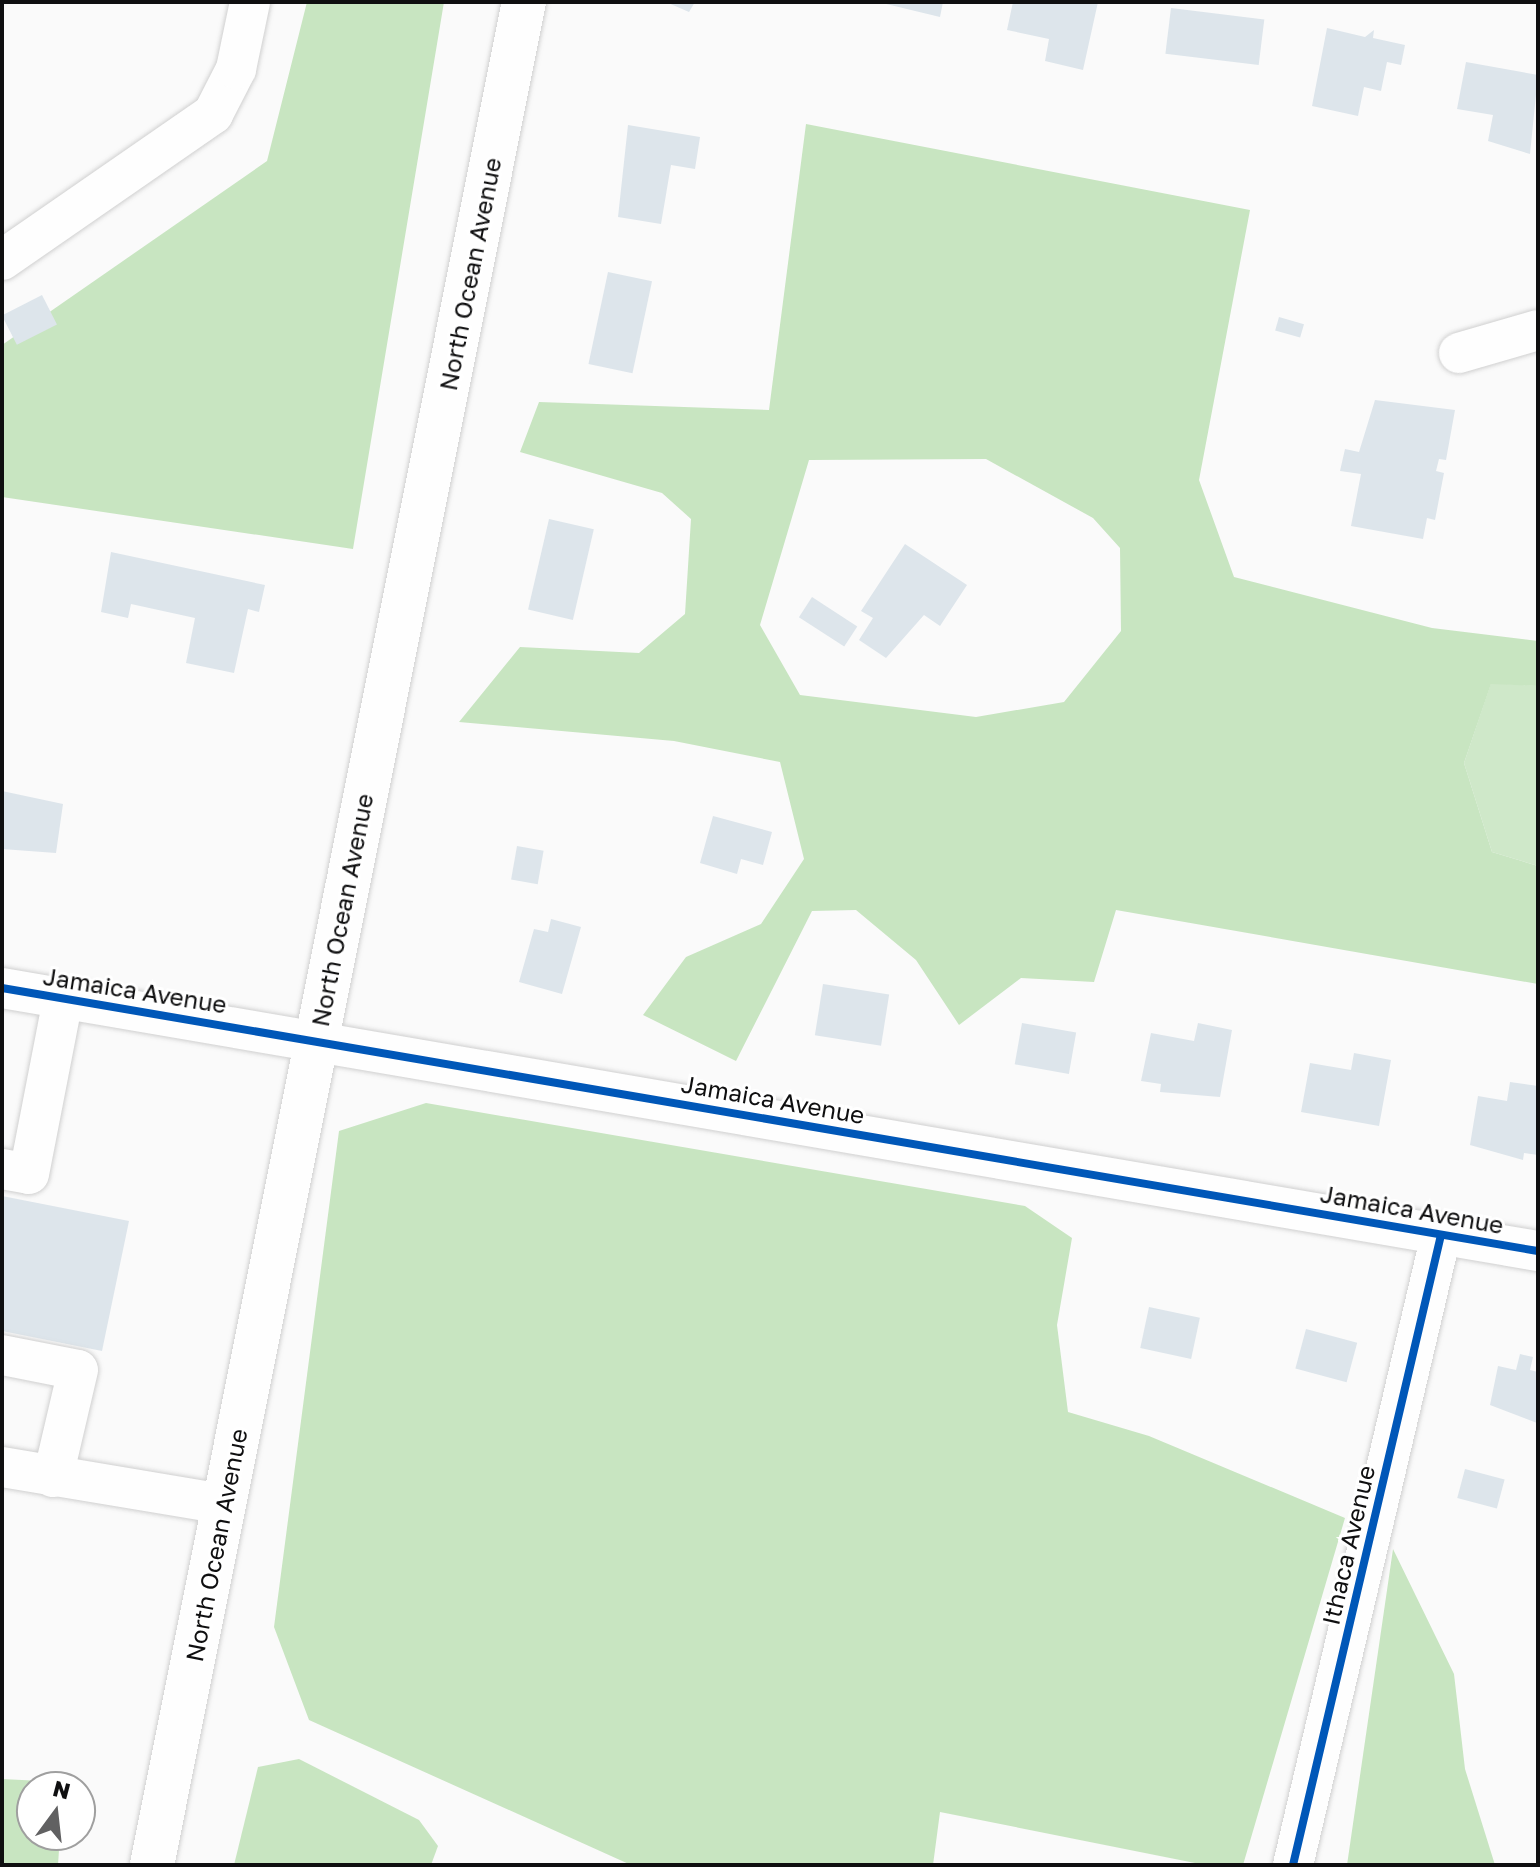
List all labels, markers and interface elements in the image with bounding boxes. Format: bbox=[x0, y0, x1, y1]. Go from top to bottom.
street label: North Ocean Avenue bbox=[433, 155, 507, 393]
street label: North Ocean Avenue bbox=[305, 791, 379, 1029]
street label: Jamaica Avenue bbox=[41, 961, 229, 1019]
street label: Jamaica Avenue bbox=[679, 1069, 867, 1129]
street label: Jamaica Avenue bbox=[1318, 1179, 1506, 1239]
street label: North Ocean Avenue bbox=[179, 1426, 253, 1664]
street label: Ithaca Avenue bbox=[1316, 1462, 1380, 1628]
north arrow bbox=[16, 1771, 96, 1851]
text: N bbox=[50, 1774, 73, 1804]

